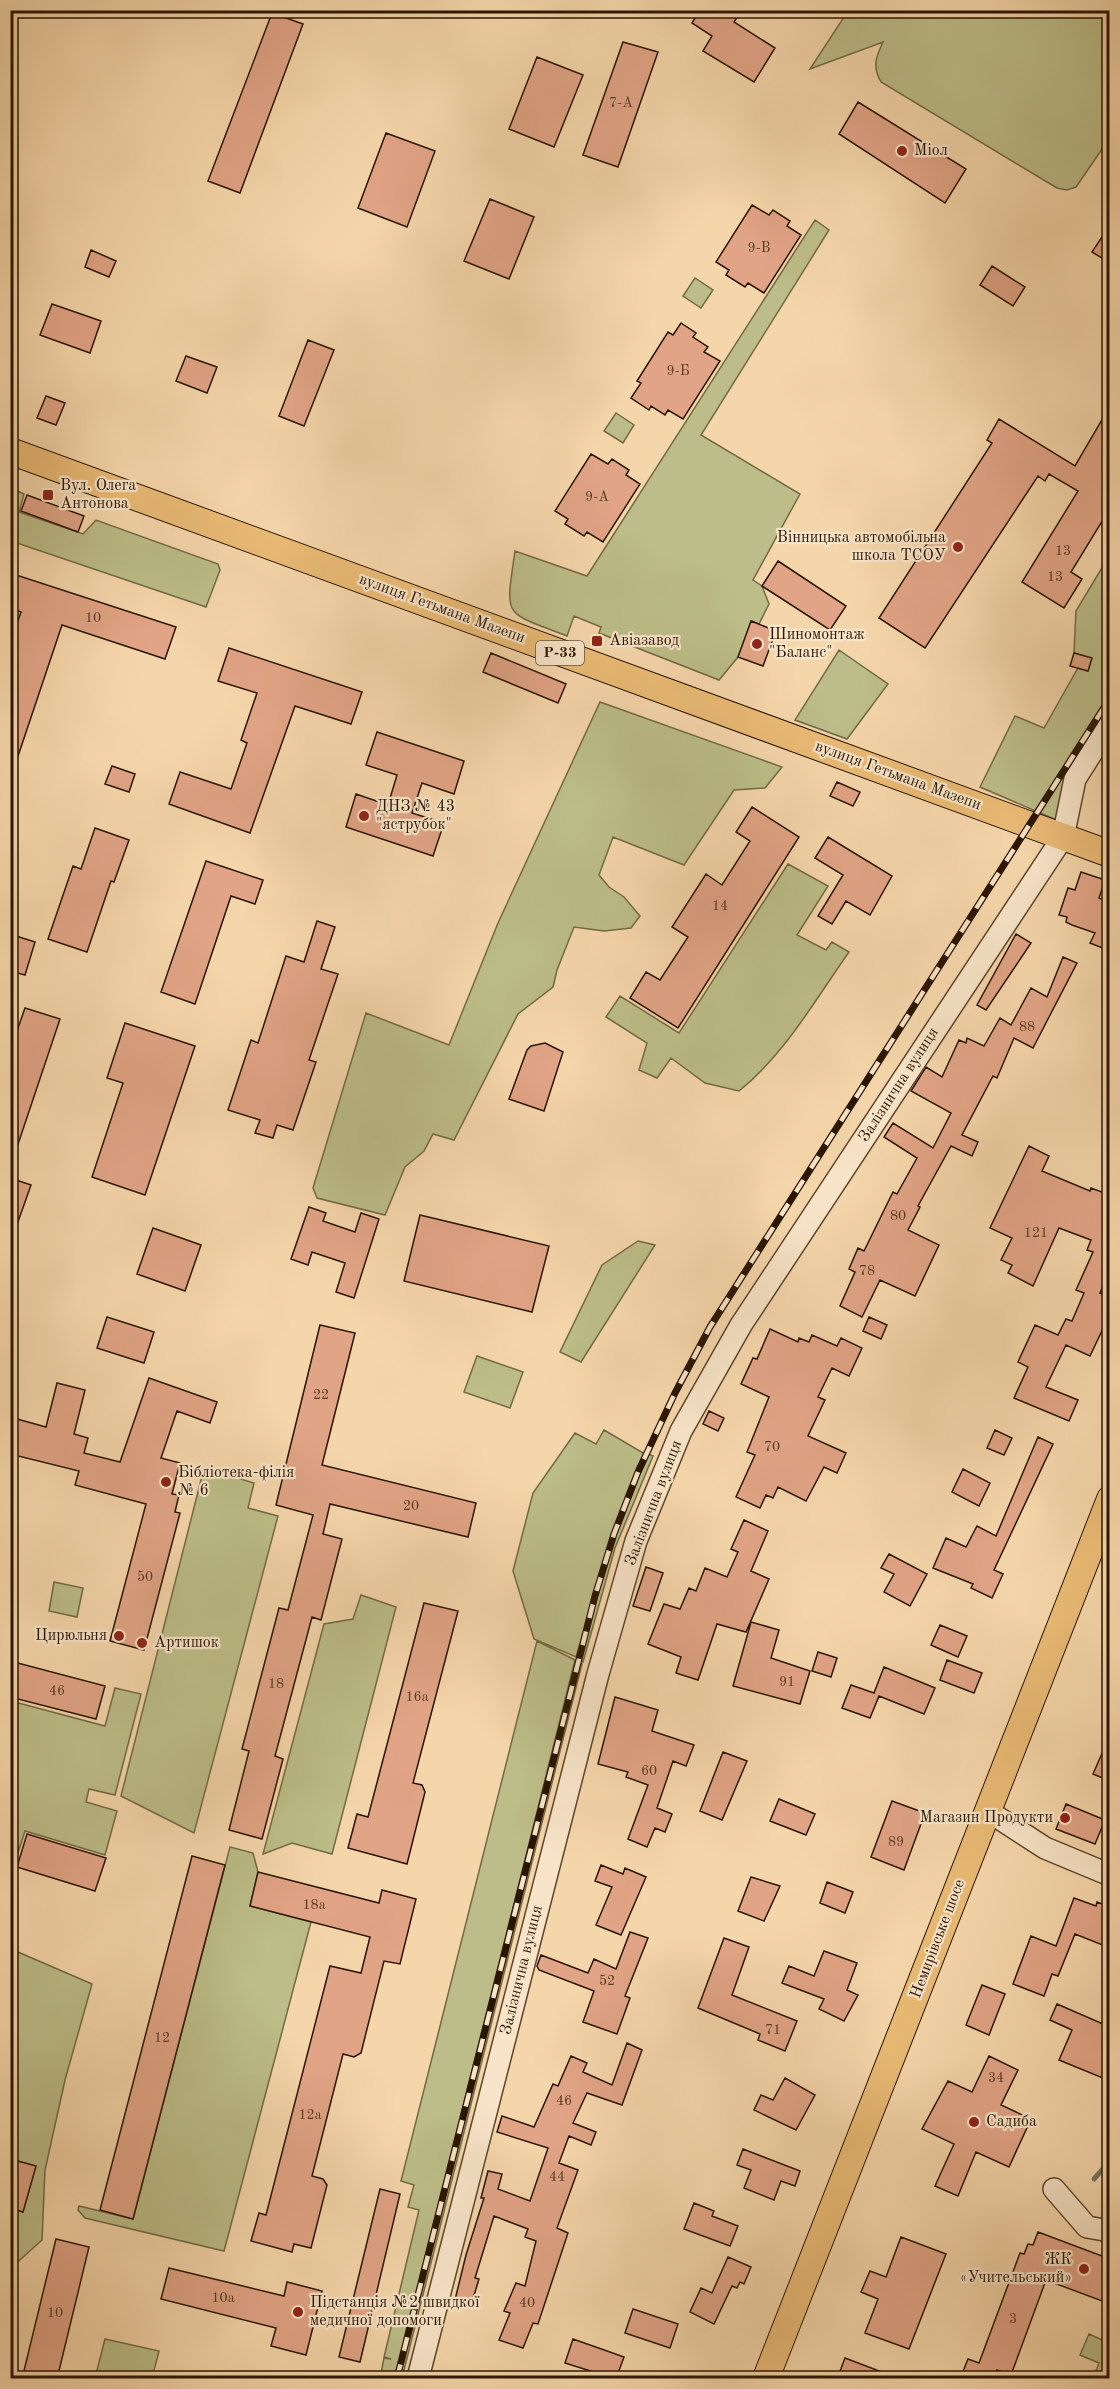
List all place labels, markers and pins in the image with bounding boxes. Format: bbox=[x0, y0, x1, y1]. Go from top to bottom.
place label: Міол bbox=[914, 143, 948, 159]
marker: Міол bbox=[895, 144, 909, 158]
place label: Вул. Олега Антонова bbox=[60, 478, 136, 512]
marker: Вул. Олега Антонова bbox=[41, 488, 55, 502]
place label: Вінницька автомобільна школа ТСОУ bbox=[777, 530, 946, 564]
marker: Вінницька автомобільна школа ТСОУ bbox=[951, 540, 965, 554]
place label: Шиномонтаж "Баланс" bbox=[769, 627, 865, 661]
place label: Авіазавод bbox=[609, 633, 679, 649]
marker: Авіазавод bbox=[590, 634, 604, 648]
marker: Шиномонтаж "Баланс" bbox=[750, 637, 764, 651]
place label: ДНЗ № 43 "яструбок" bbox=[376, 799, 455, 833]
marker: ДНЗ № 43 "яструбок" bbox=[357, 809, 371, 823]
place label: Бібліотека-філія № 6 bbox=[178, 1465, 294, 1499]
marker: Бібліотека-філія № 6 bbox=[159, 1475, 173, 1489]
place label: Цирюльня bbox=[35, 1628, 107, 1644]
marker: Цирюльня bbox=[112, 1629, 126, 1643]
place label: Артишок bbox=[154, 1635, 219, 1651]
marker: Артишок bbox=[135, 1636, 149, 1650]
place label: Магазин Продукти bbox=[920, 1810, 1053, 1826]
marker: Магазин Продукти bbox=[1058, 1811, 1072, 1825]
place label: Садиба bbox=[986, 2114, 1037, 2130]
marker: Садиба bbox=[967, 2115, 981, 2129]
place label: ЖК «Учительський» bbox=[960, 2252, 1072, 2286]
marker: ЖК «Учительський» bbox=[1077, 2262, 1091, 2276]
place label: Підстанція №2 швидкої медичної допомоги bbox=[310, 2295, 480, 2329]
marker: Підстанція №2 швидкої медичної допомоги bbox=[291, 2305, 305, 2319]

